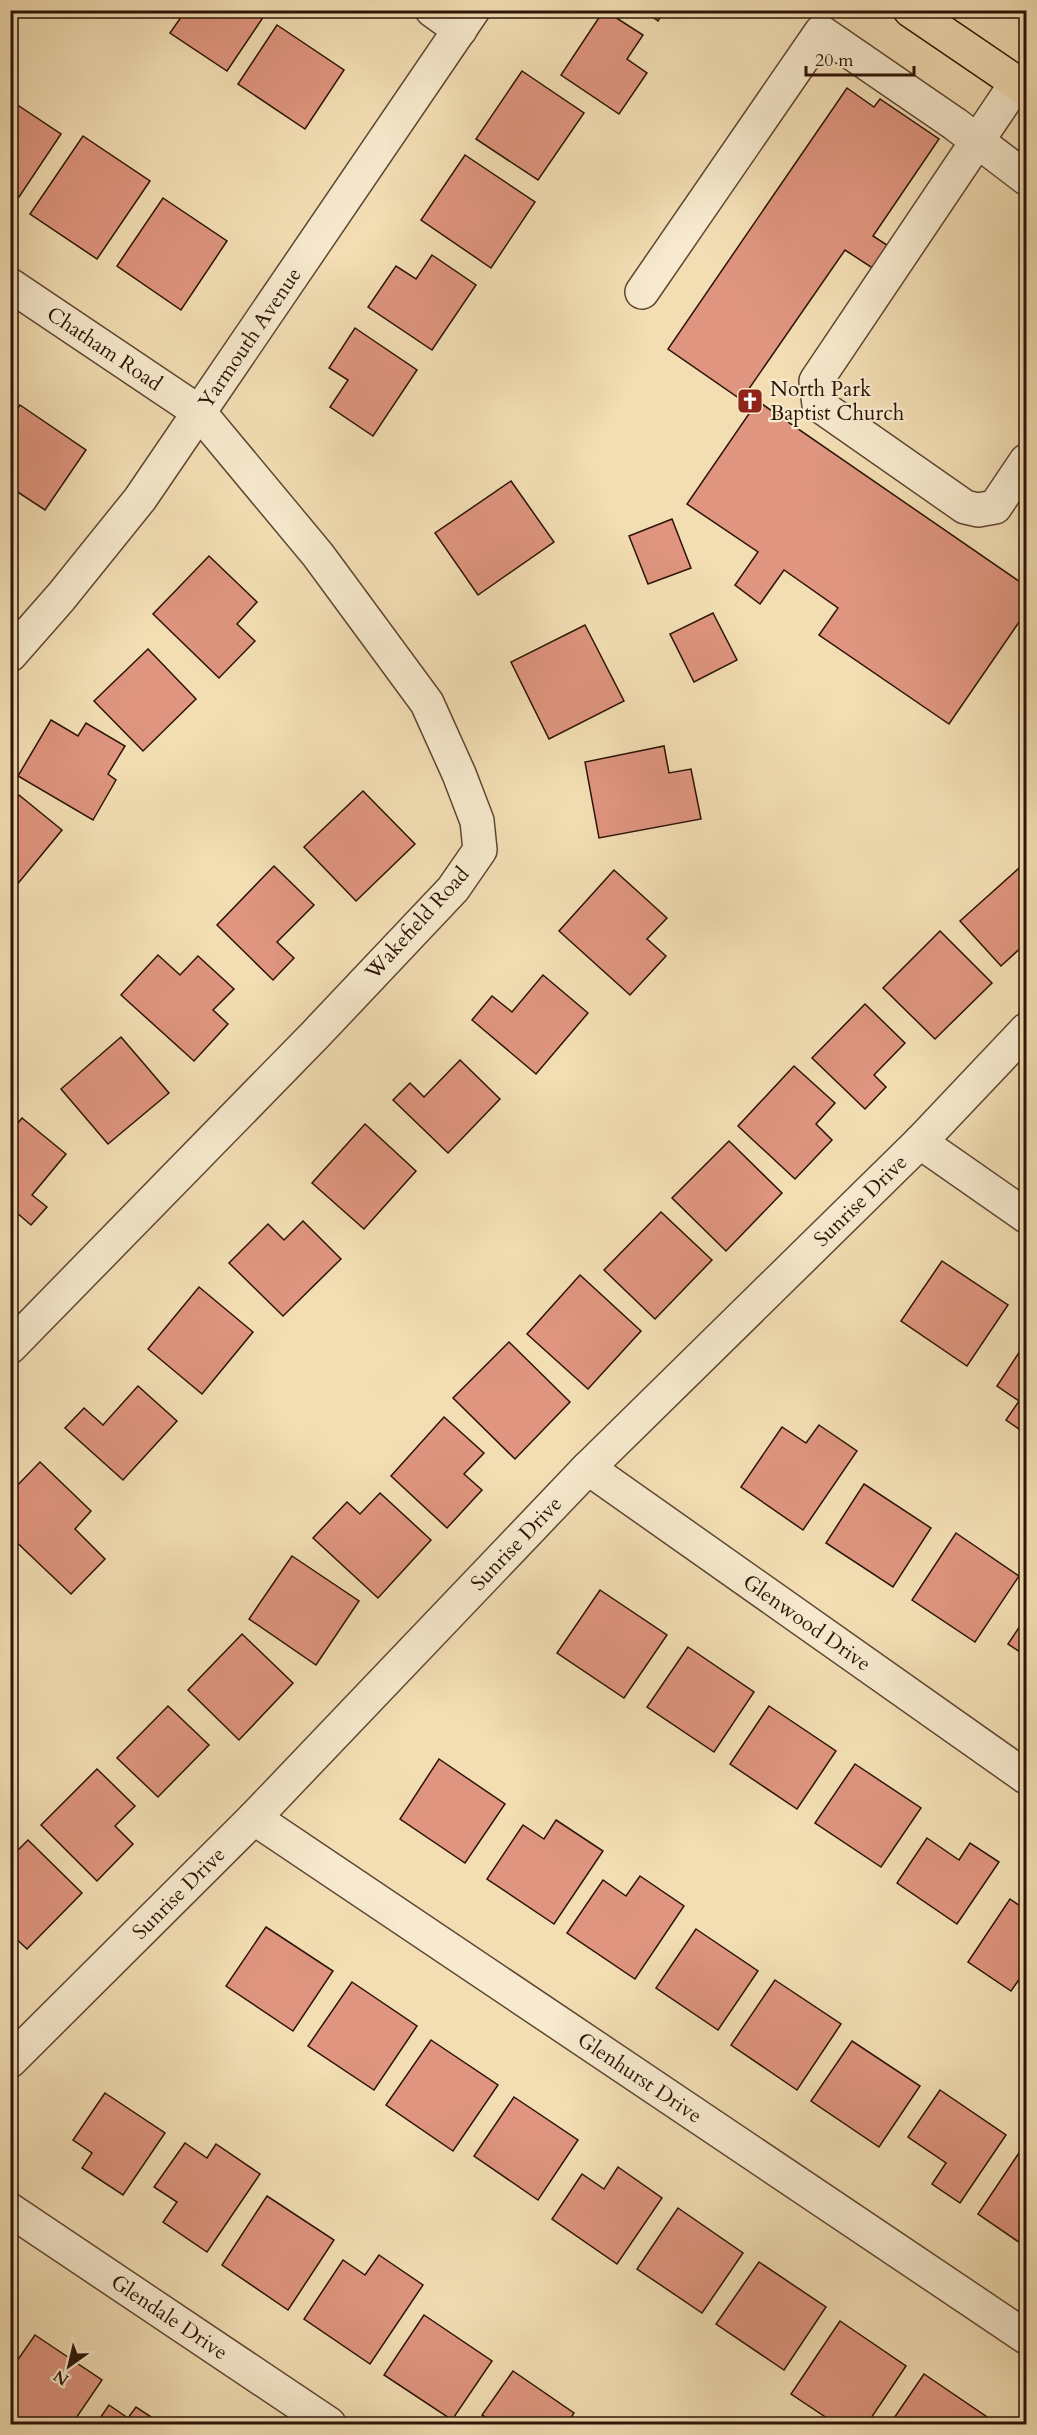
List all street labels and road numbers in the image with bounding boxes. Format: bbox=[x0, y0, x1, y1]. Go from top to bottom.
street label: Yarmouth Avenue bbox=[192, 262, 309, 415]
street label: Chatham Road bbox=[41, 300, 168, 398]
street label: Wakefield Road bbox=[358, 861, 476, 987]
street label: Sunrise Drive bbox=[808, 1148, 914, 1253]
street label: Sunrise Drive bbox=[464, 1490, 569, 1597]
street label: Glenwood Drive bbox=[737, 1568, 877, 1678]
street label: Sunrise Drive bbox=[126, 1841, 232, 1946]
street label: Glenhurst Drive bbox=[572, 2026, 708, 2130]
street label: Glendale Drive bbox=[105, 2268, 233, 2367]

